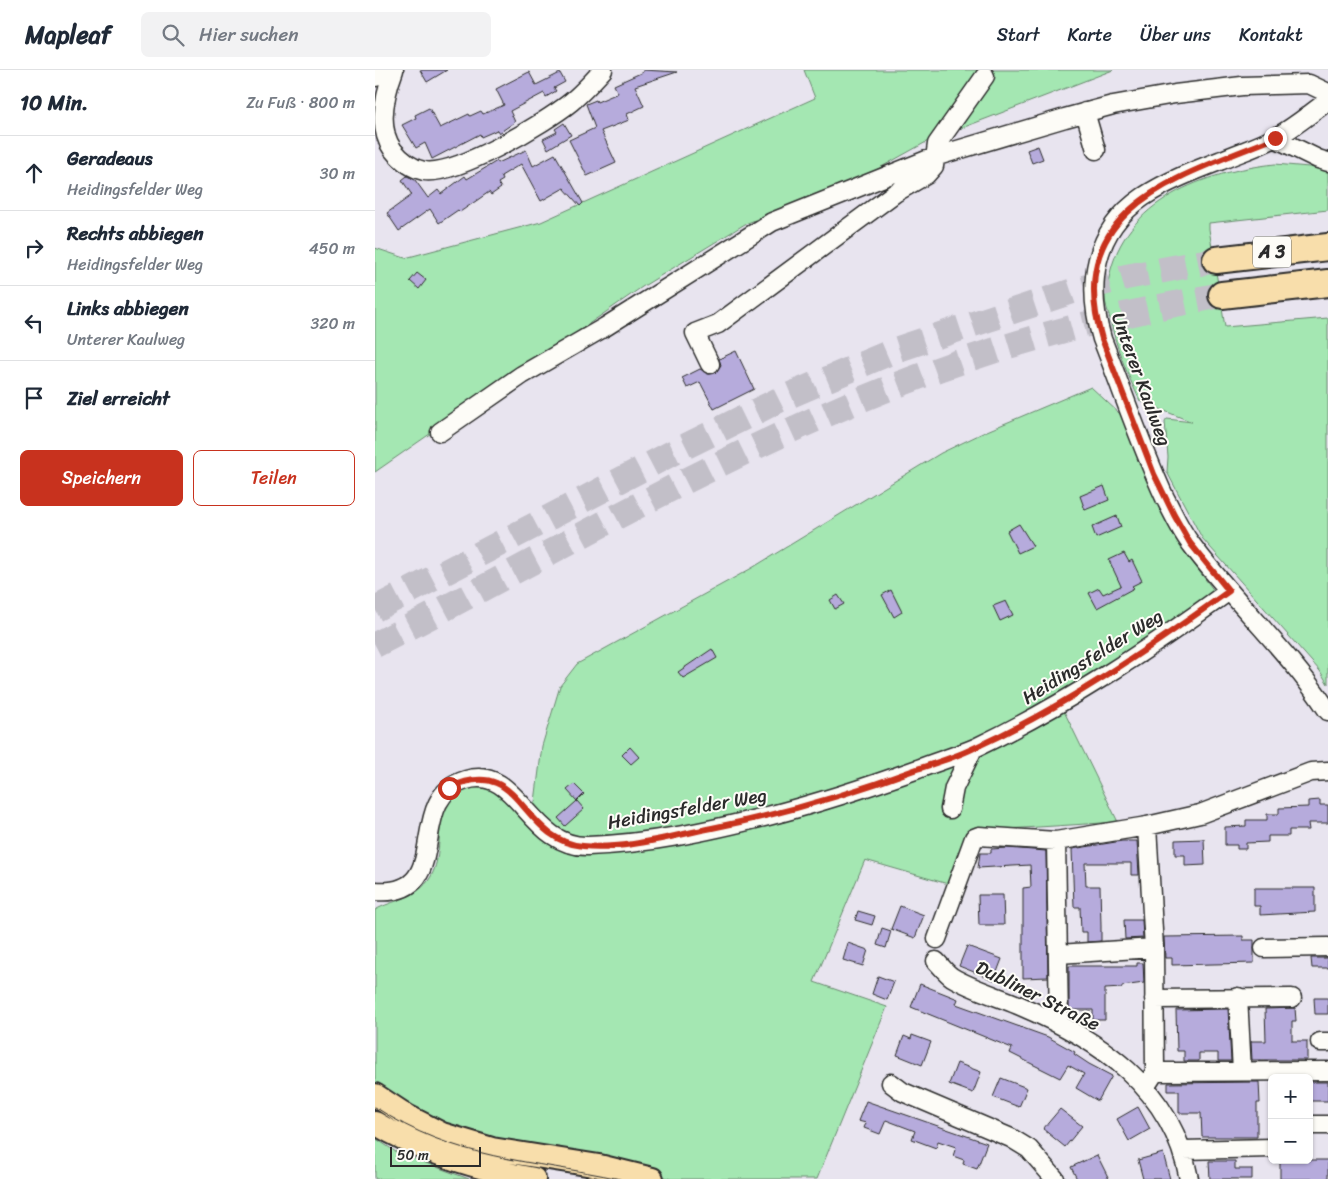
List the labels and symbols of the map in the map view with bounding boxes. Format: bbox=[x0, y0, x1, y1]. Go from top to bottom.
route end bbox=[1264, 127, 1287, 150]
road number: A 3 bbox=[1253, 236, 1291, 268]
street label: Unterer Kaulweg bbox=[1102, 308, 1181, 451]
street label: Heidingsfelder Weg bbox=[1015, 600, 1170, 713]
route start bbox=[438, 777, 461, 800]
street label: Heidingsfelder Weg bbox=[605, 778, 770, 839]
street label: Dubliner Straße bbox=[970, 951, 1106, 1040]
scale bar bbox=[390, 1144, 481, 1167]

